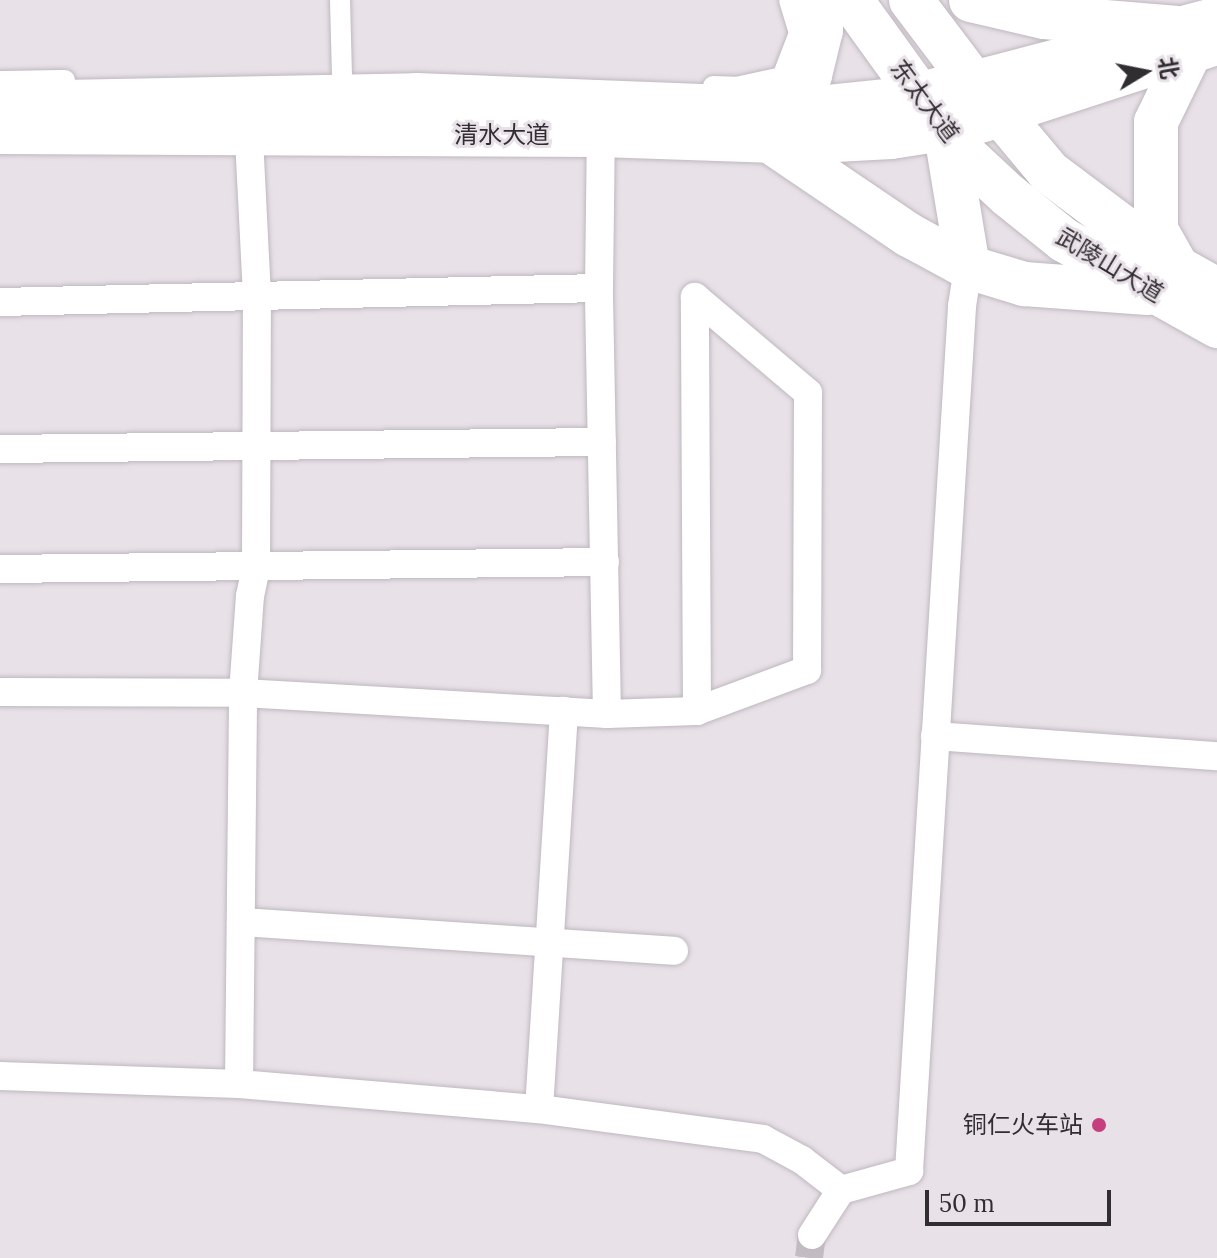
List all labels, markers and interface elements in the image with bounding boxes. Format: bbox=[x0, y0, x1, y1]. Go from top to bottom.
north arrow bbox=[1105, 32, 1185, 112]
street label: 东太大道 bbox=[885, 54, 965, 148]
text: 北 bbox=[1153, 55, 1184, 81]
street label: 清水大道 bbox=[454, 121, 550, 149]
street label: 武陵山大道 bbox=[1051, 222, 1169, 308]
place label: 铜仁火车站 bbox=[963, 1111, 1083, 1139]
marker: 铜仁火车站 bbox=[1090, 1116, 1108, 1134]
scale bar bbox=[929, 1174, 1115, 1224]
text: 50 m bbox=[939, 1188, 995, 1219]

